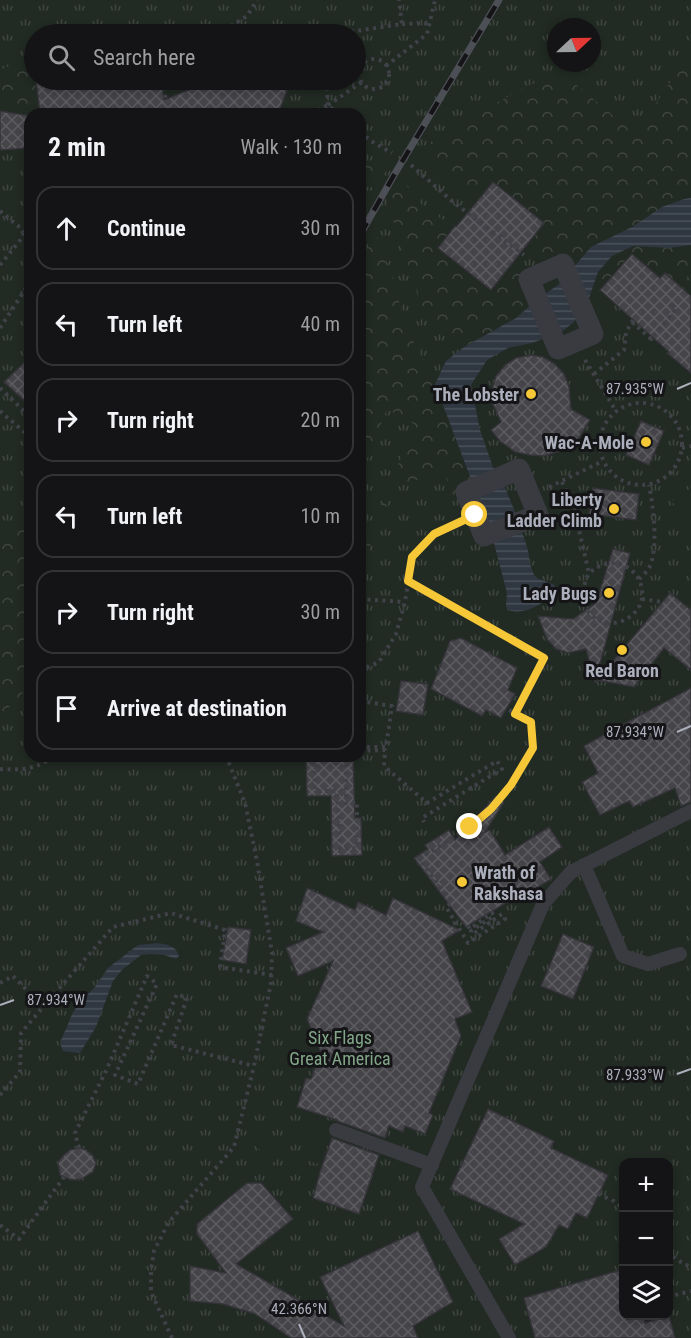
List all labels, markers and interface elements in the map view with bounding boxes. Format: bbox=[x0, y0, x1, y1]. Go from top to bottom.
north arrow bbox=[547, 18, 601, 72]
search box bbox=[24, 24, 366, 90]
icon: search bbox=[45, 41, 78, 74]
text: Search here bbox=[93, 45, 195, 70]
text: 2 min bbox=[48, 132, 106, 162]
text: Walk · 130 m bbox=[241, 135, 342, 159]
icon: ahead bbox=[50, 212, 83, 245]
text: Continue bbox=[107, 216, 186, 241]
text: 30 m bbox=[301, 216, 340, 240]
icon: left bbox=[50, 308, 83, 341]
text: Turn left bbox=[107, 312, 182, 337]
text: 40 m bbox=[301, 312, 340, 336]
text: 87.935°W bbox=[606, 380, 665, 398]
place label: The Lobster bbox=[433, 384, 519, 405]
marker: The Lobster bbox=[524, 387, 538, 401]
icon: right bbox=[50, 404, 83, 437]
text: Turn right bbox=[107, 408, 194, 433]
text: 20 m bbox=[301, 408, 340, 432]
place label: Wac-A-Mole bbox=[545, 432, 634, 453]
marker: Wac-A-Mole bbox=[639, 435, 653, 449]
place label: Liberty Ladder Climb bbox=[507, 489, 602, 531]
icon: left bbox=[50, 500, 83, 533]
route start bbox=[461, 501, 487, 527]
marker: Liberty Ladder Climb bbox=[607, 502, 621, 516]
text: Turn left bbox=[107, 504, 182, 529]
text: 10 m bbox=[301, 504, 340, 528]
place label: Lady Bugs bbox=[523, 583, 597, 604]
marker: Lady Bugs bbox=[602, 586, 616, 600]
icon: right bbox=[50, 596, 83, 629]
text: Turn right bbox=[107, 600, 194, 625]
text: 30 m bbox=[301, 600, 340, 624]
marker: Red Baron bbox=[615, 643, 629, 657]
place label: Red Baron bbox=[585, 660, 659, 681]
icon: arrive bbox=[50, 692, 83, 725]
text: Arrive at destination bbox=[107, 696, 287, 721]
text: 87.934°W bbox=[606, 723, 665, 741]
route end bbox=[456, 813, 482, 839]
place label: Wrath of Rakshasa bbox=[474, 862, 543, 904]
marker: Wrath of Rakshasa bbox=[455, 875, 469, 889]
text: 87.934°W bbox=[27, 991, 86, 1009]
park label: Six Flags Great America bbox=[289, 1027, 391, 1069]
text: 87.933°W bbox=[606, 1066, 665, 1084]
map controls bbox=[619, 1158, 673, 1320]
button: + bbox=[619, 1158, 673, 1212]
button: − bbox=[619, 1212, 673, 1266]
button: layers bbox=[619, 1266, 673, 1320]
text: 42.366°N bbox=[271, 1300, 327, 1318]

